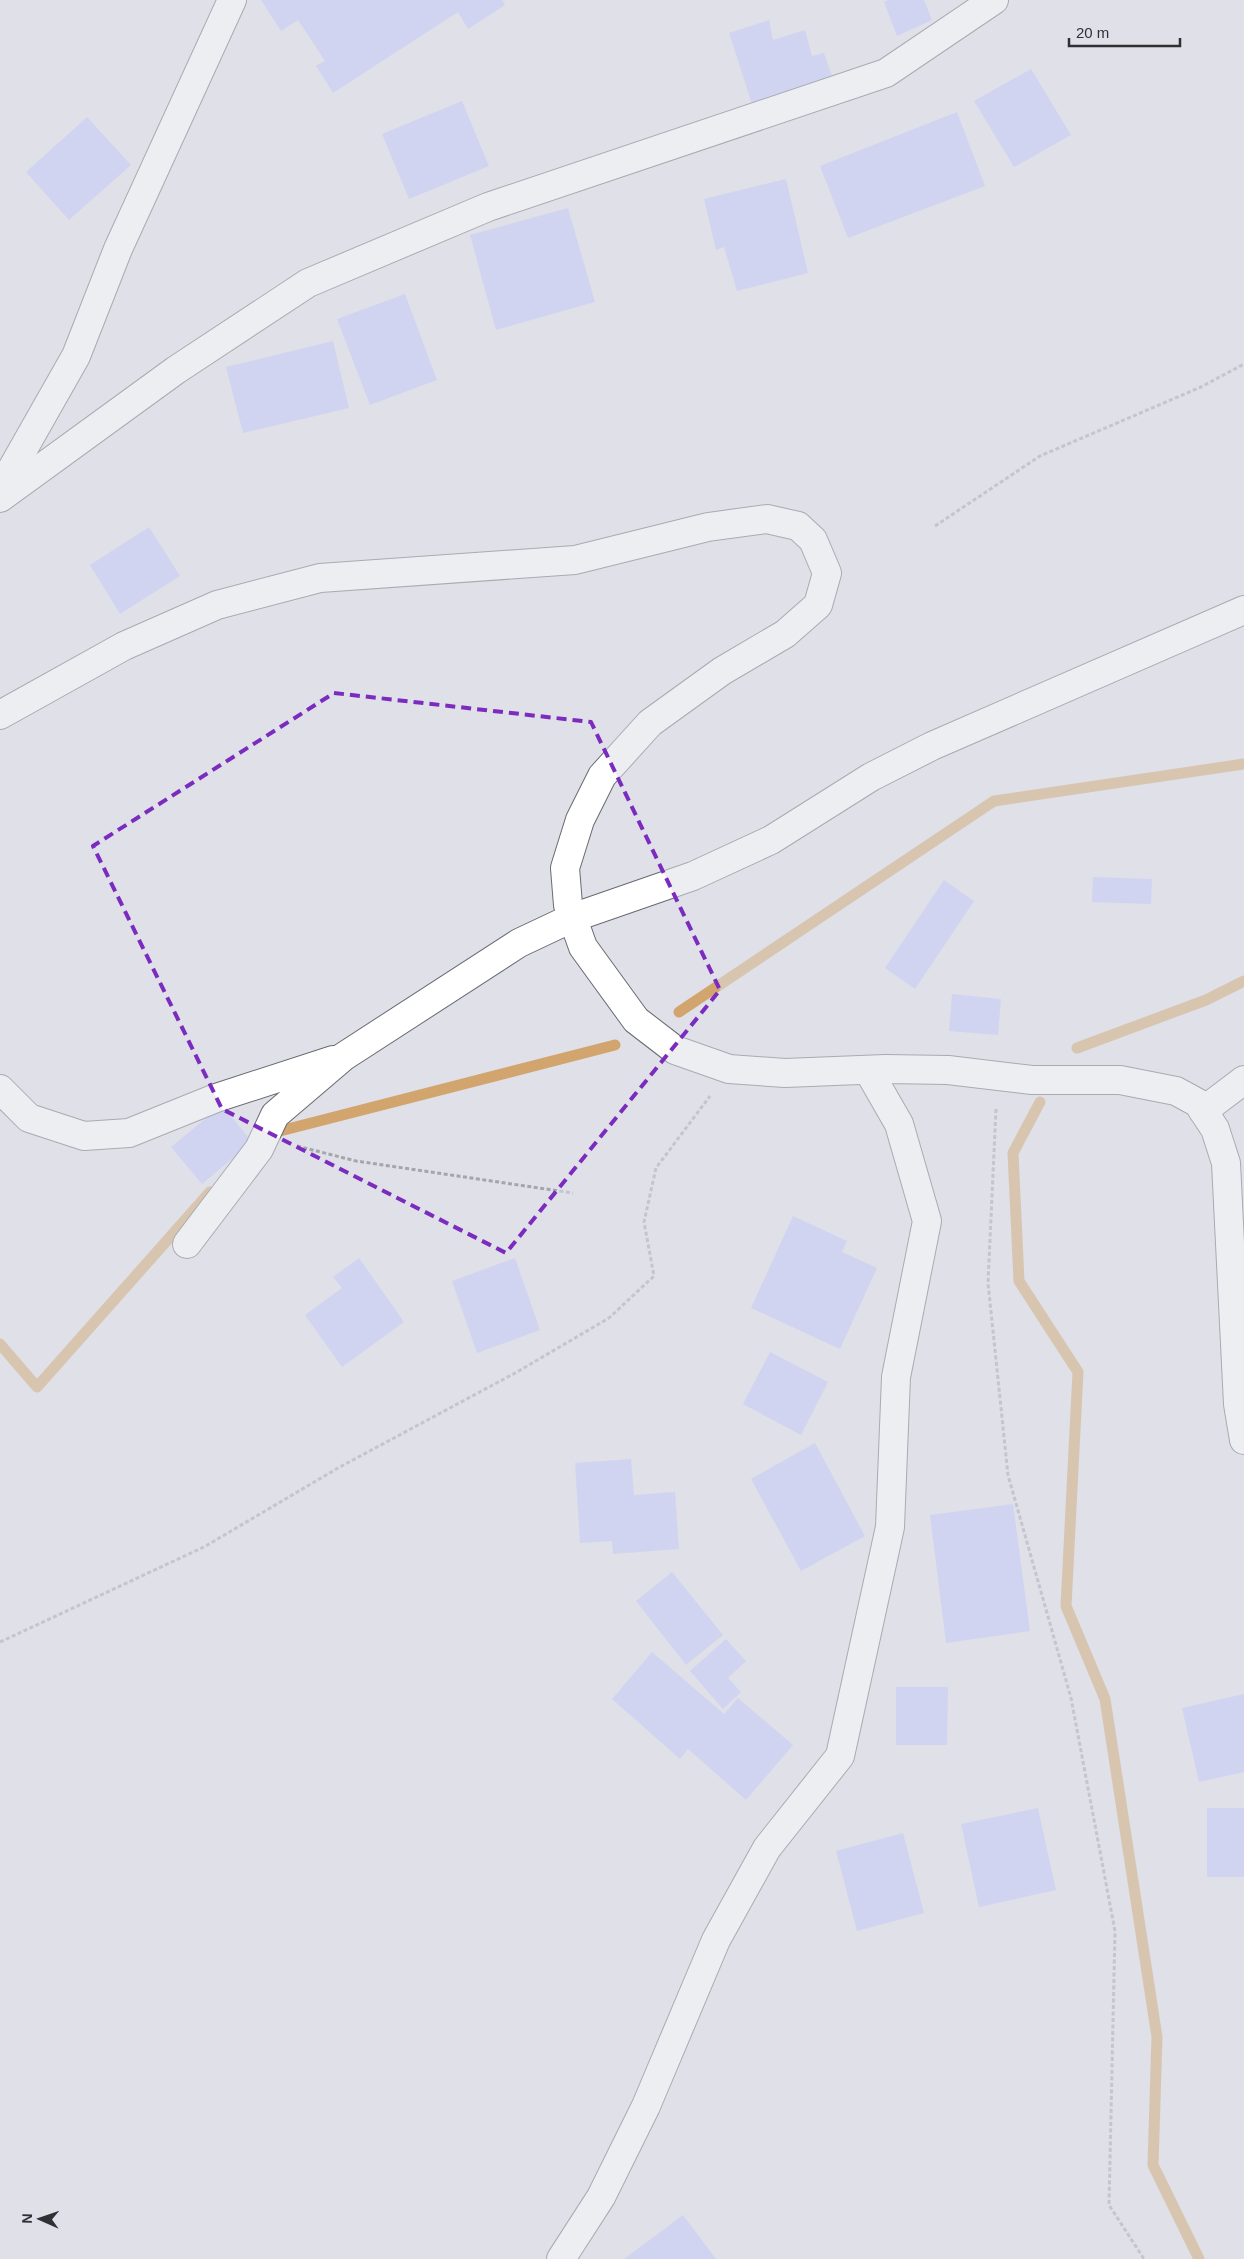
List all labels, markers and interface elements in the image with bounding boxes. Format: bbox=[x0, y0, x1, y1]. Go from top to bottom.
scale bar bbox=[1069, 15, 1180, 47]
text: 20 m bbox=[1076, 24, 1109, 41]
north arrow bbox=[15, 2194, 65, 2244]
text: N bbox=[19, 2213, 35, 2224]

